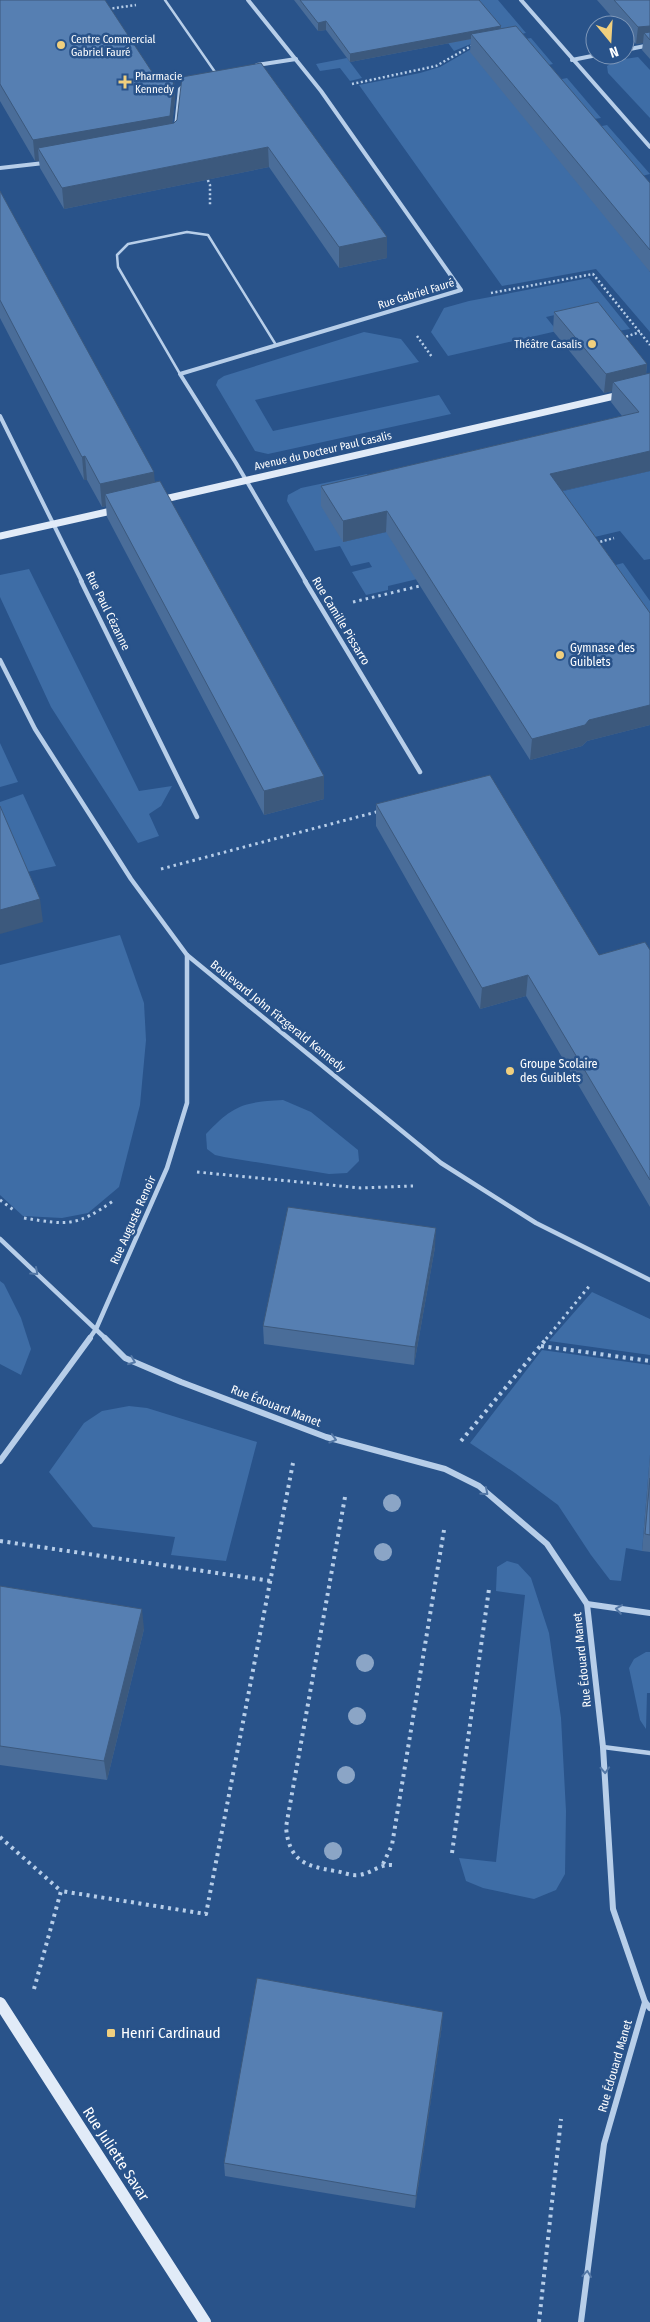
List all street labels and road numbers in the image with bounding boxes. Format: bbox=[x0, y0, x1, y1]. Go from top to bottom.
street label: Rue Gabriel Fauré bbox=[376, 276, 456, 312]
street label: Avenue du Docteur Paul Casalis bbox=[253, 429, 393, 473]
street label: Rue Paul Cézanne bbox=[83, 569, 133, 653]
street label: Rue Camille Pissarro bbox=[309, 574, 373, 668]
street label: Boulevard John Fitzgerald Kennedy bbox=[208, 957, 349, 1075]
street label: Rue Auguste Renoir bbox=[107, 1173, 159, 1267]
street label: Rue Édouard Manet bbox=[229, 1381, 324, 1430]
street label: Rue Édouard Manet bbox=[569, 1612, 594, 1708]
street label: Rue Édouard Manet bbox=[594, 2018, 635, 2114]
street label: Rue Juliette Savar bbox=[79, 2104, 153, 2205]

